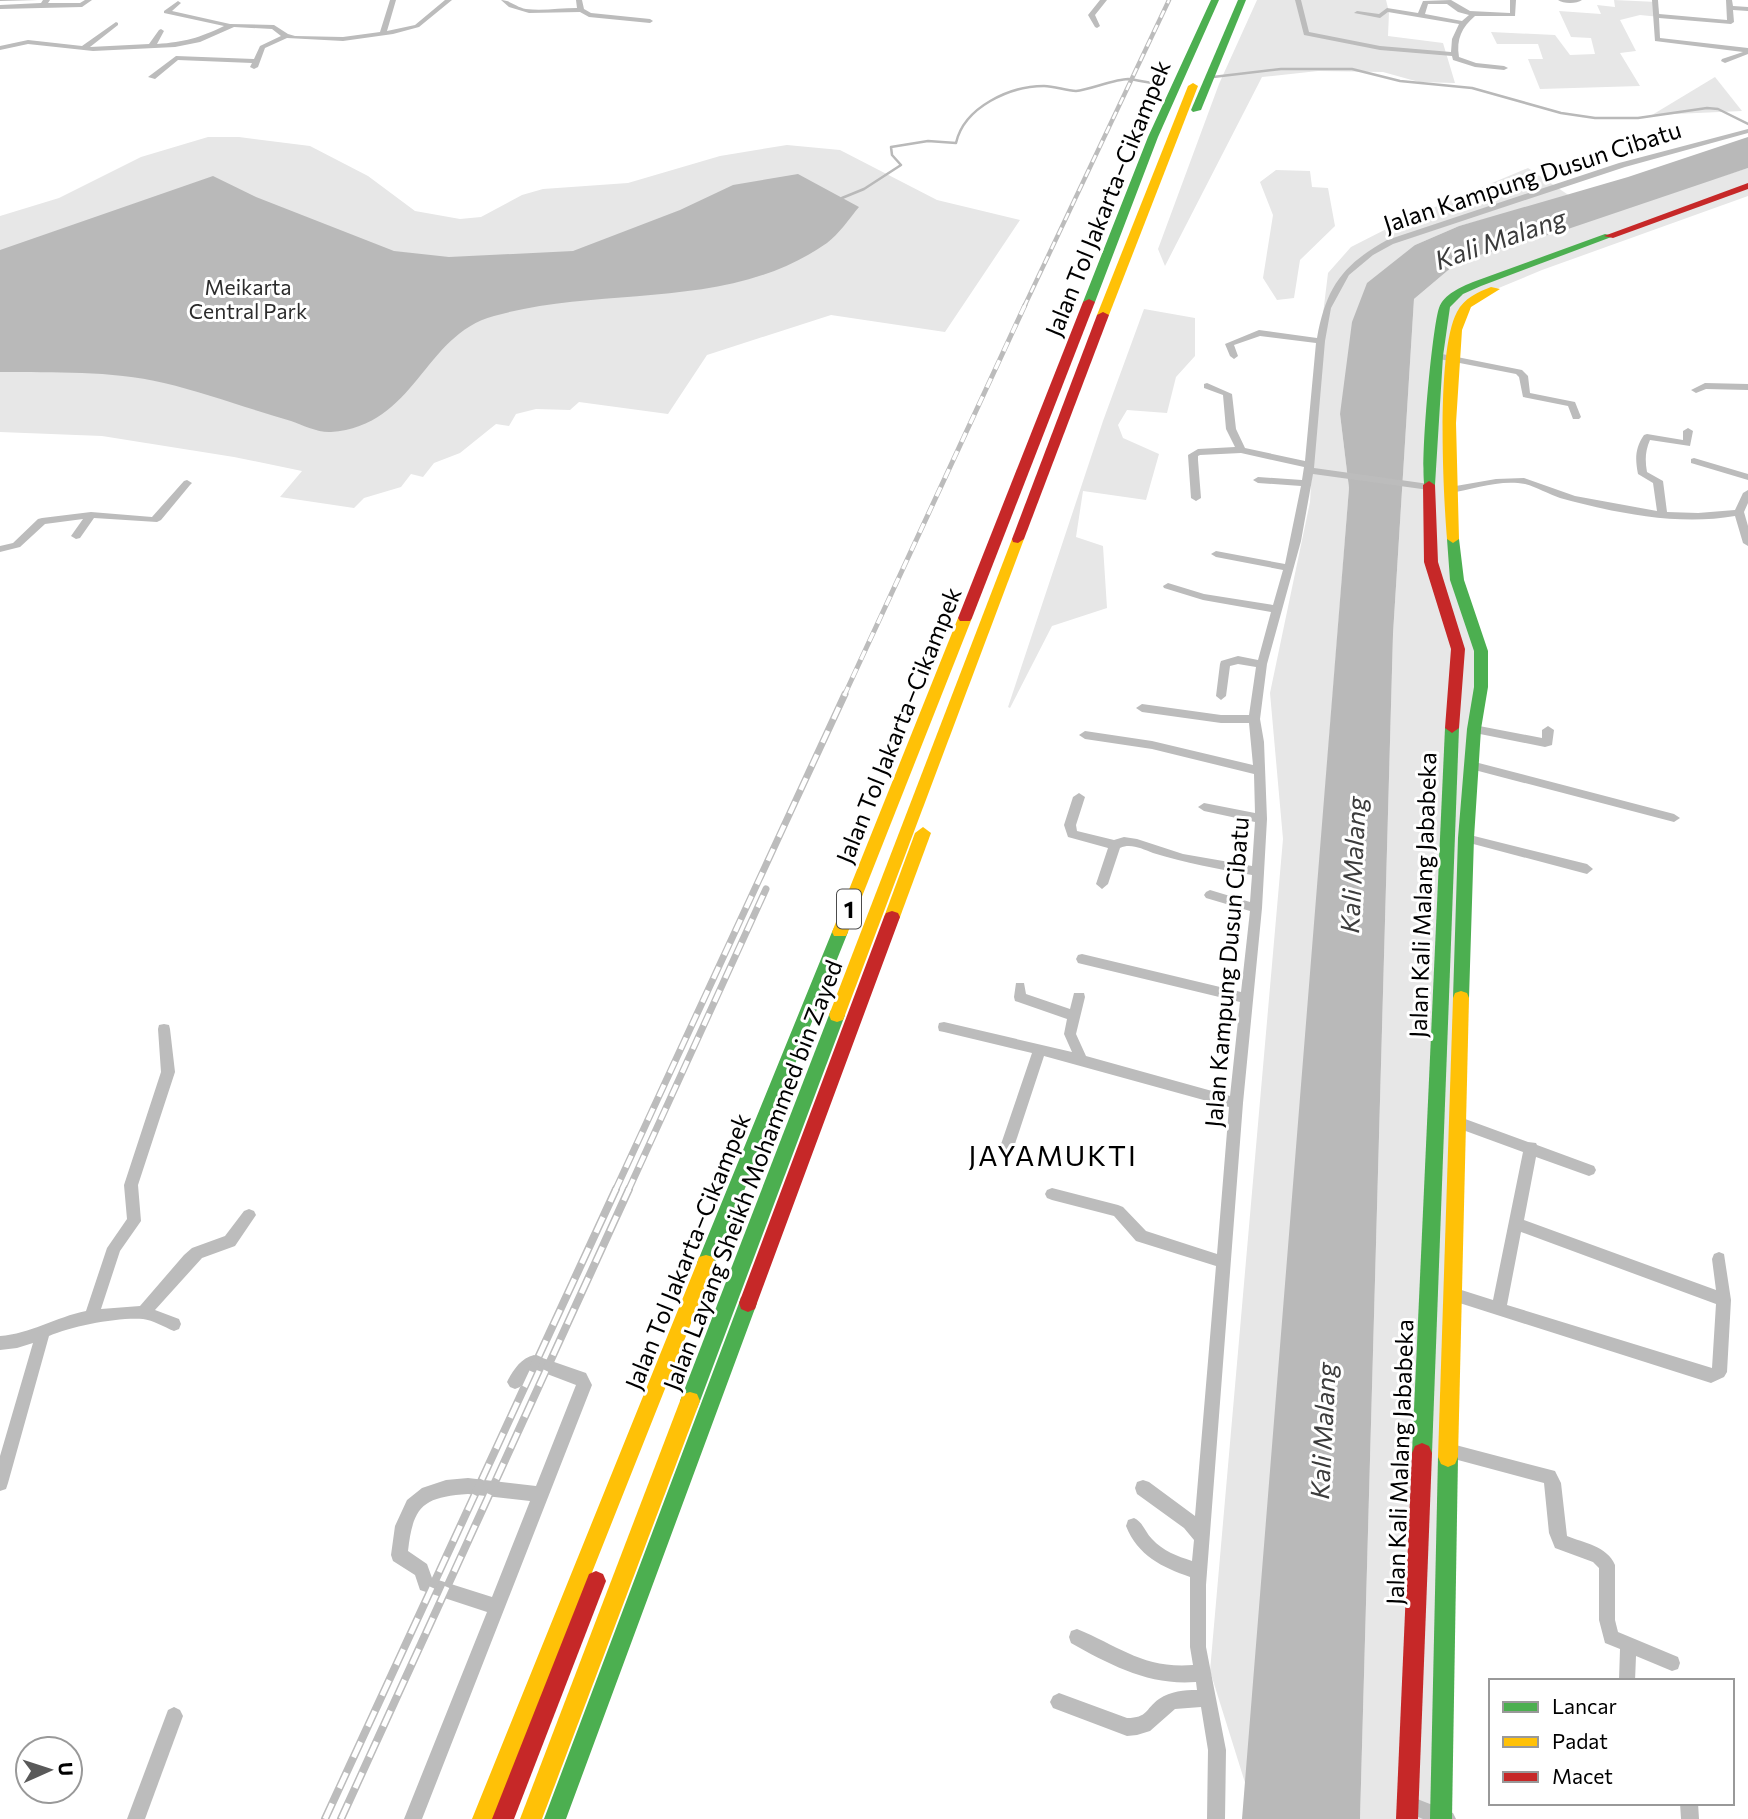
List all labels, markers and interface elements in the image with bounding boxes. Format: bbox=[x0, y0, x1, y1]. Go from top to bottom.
street label: Jalan Tol Jakarta–Cikampek bbox=[1038, 56, 1176, 340]
street label: Jalan Kampung Dusun Cibatu bbox=[1379, 114, 1685, 238]
water label: Kali Malang bbox=[1430, 201, 1571, 275]
park label: Meikarta Central Park bbox=[189, 274, 307, 323]
street label: Jalan Tol Jakarta–Cikampek bbox=[829, 583, 967, 867]
street label: Jalan Kali Malang Jababeka bbox=[1403, 752, 1441, 1038]
water label: Kali Malang bbox=[1333, 795, 1371, 934]
street label: Jalan Kampung Dusun Cibatu bbox=[1198, 816, 1254, 1128]
road number: 1 bbox=[837, 890, 861, 928]
street label: Jalan Layang Sheikh Mohammed bin Zayed bbox=[656, 956, 848, 1394]
street label: Jalan Tol Jakarta–Cikampek bbox=[618, 1109, 756, 1393]
district label: JAYAMUKTI bbox=[968, 1138, 1138, 1172]
street label: Jalan Kali Malang Jababeka bbox=[1380, 1319, 1418, 1605]
water label: Kali Malang bbox=[1303, 1361, 1341, 1500]
legend bbox=[1489, 1679, 1734, 1805]
text: Lancar bbox=[1552, 1693, 1617, 1718]
text: Padat bbox=[1552, 1728, 1608, 1753]
north arrow bbox=[14, 1735, 84, 1805]
text: U bbox=[55, 1762, 78, 1777]
text: Macet bbox=[1552, 1763, 1613, 1788]

